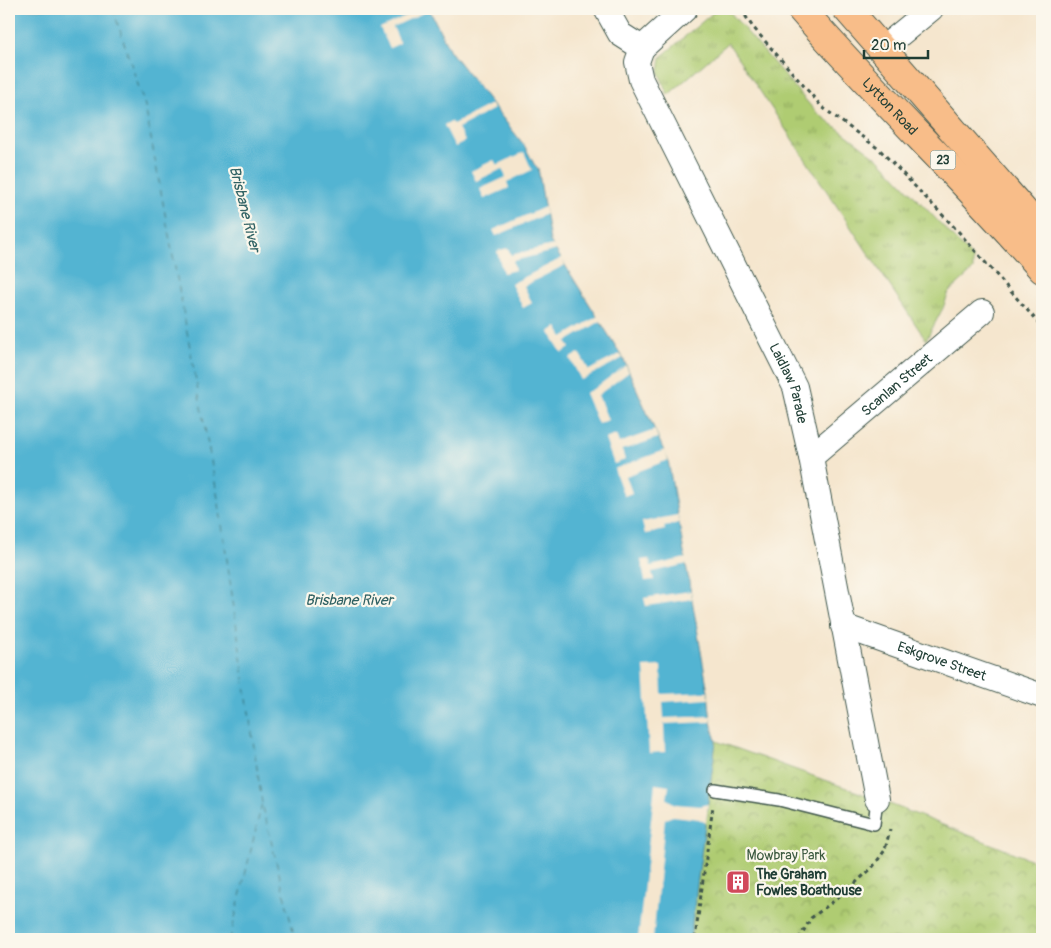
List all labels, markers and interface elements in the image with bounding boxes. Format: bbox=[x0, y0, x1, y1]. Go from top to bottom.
scale bar bbox=[864, 28, 927, 60]
text: 20 m bbox=[871, 36, 906, 55]
street label: Lytton Road bbox=[859, 74, 921, 139]
road number: 23 bbox=[930, 150, 956, 170]
water label: Brisbane River bbox=[225, 164, 265, 255]
street label: Laidlaw Parade bbox=[765, 340, 811, 425]
street label: Scanlan Street bbox=[858, 350, 936, 420]
water label: Brisbane River bbox=[305, 591, 394, 610]
street label: Eskgrove Street bbox=[895, 638, 989, 685]
park label: Mowbray Park bbox=[747, 847, 826, 864]
place label: The Graham Fowles Boathouse bbox=[755, 866, 863, 899]
building icon: The Graham Fowles Boathouse bbox=[725, 869, 751, 895]

